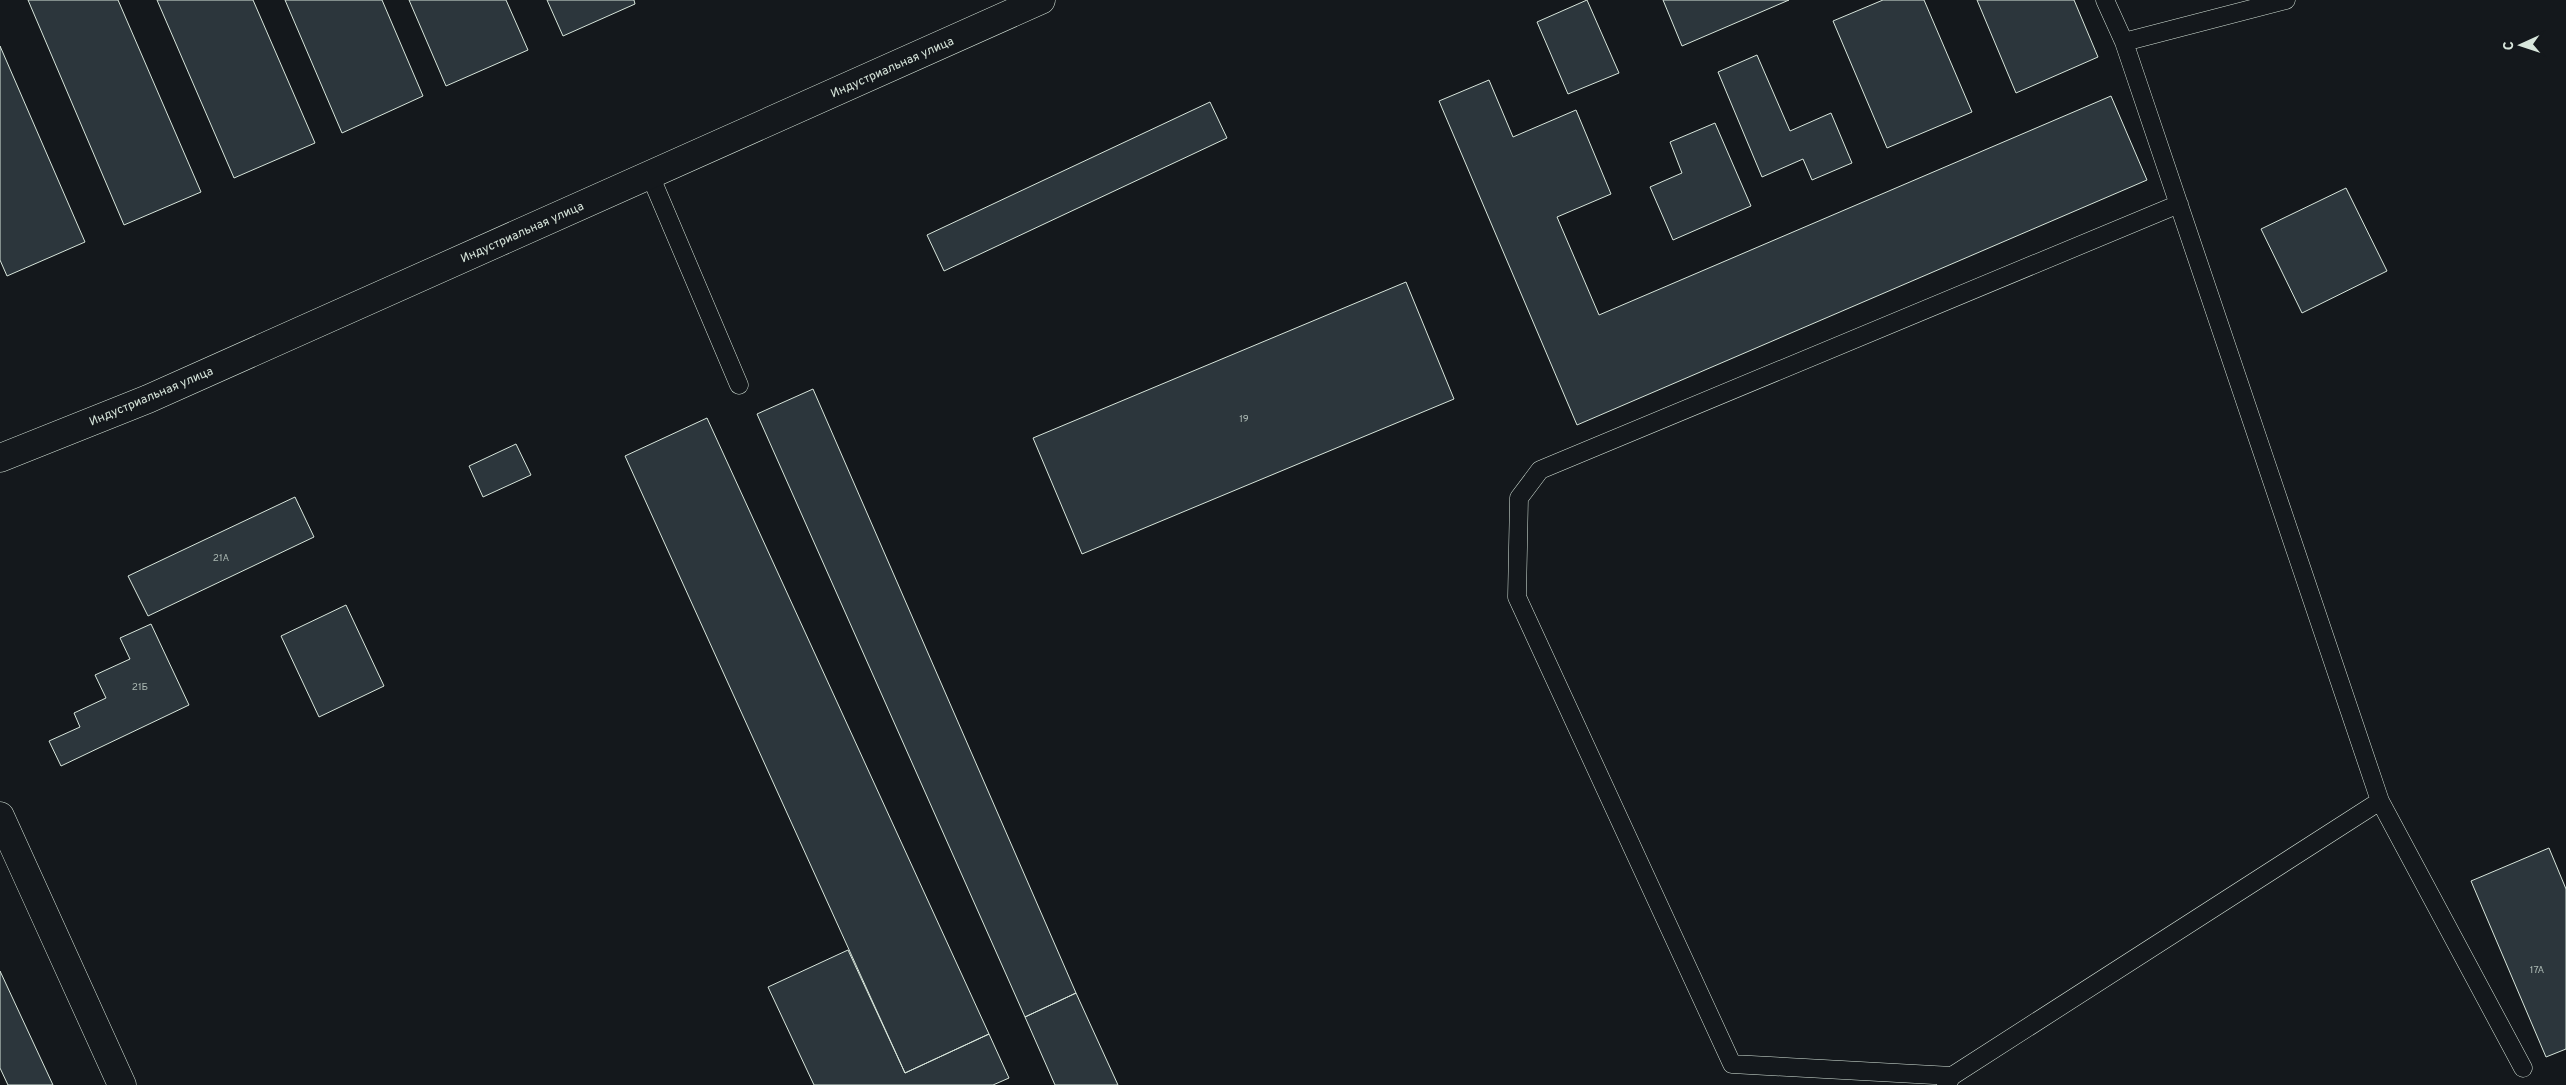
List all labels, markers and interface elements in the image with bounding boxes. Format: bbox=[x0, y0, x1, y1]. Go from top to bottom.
north arrow bbox=[2496, 20, 2546, 70]
street label: Индустриальная улица bbox=[828, 34, 957, 102]
text: С bbox=[2501, 41, 2518, 51]
street label: Индустриальная улица bbox=[458, 199, 587, 267]
street label: Индустриальная улица bbox=[87, 364, 216, 430]
house number: 19 bbox=[1239, 413, 1249, 426]
house number: 21А bbox=[213, 552, 229, 565]
house number: 21Б bbox=[132, 681, 148, 694]
house number: 17А bbox=[2530, 964, 2544, 977]

